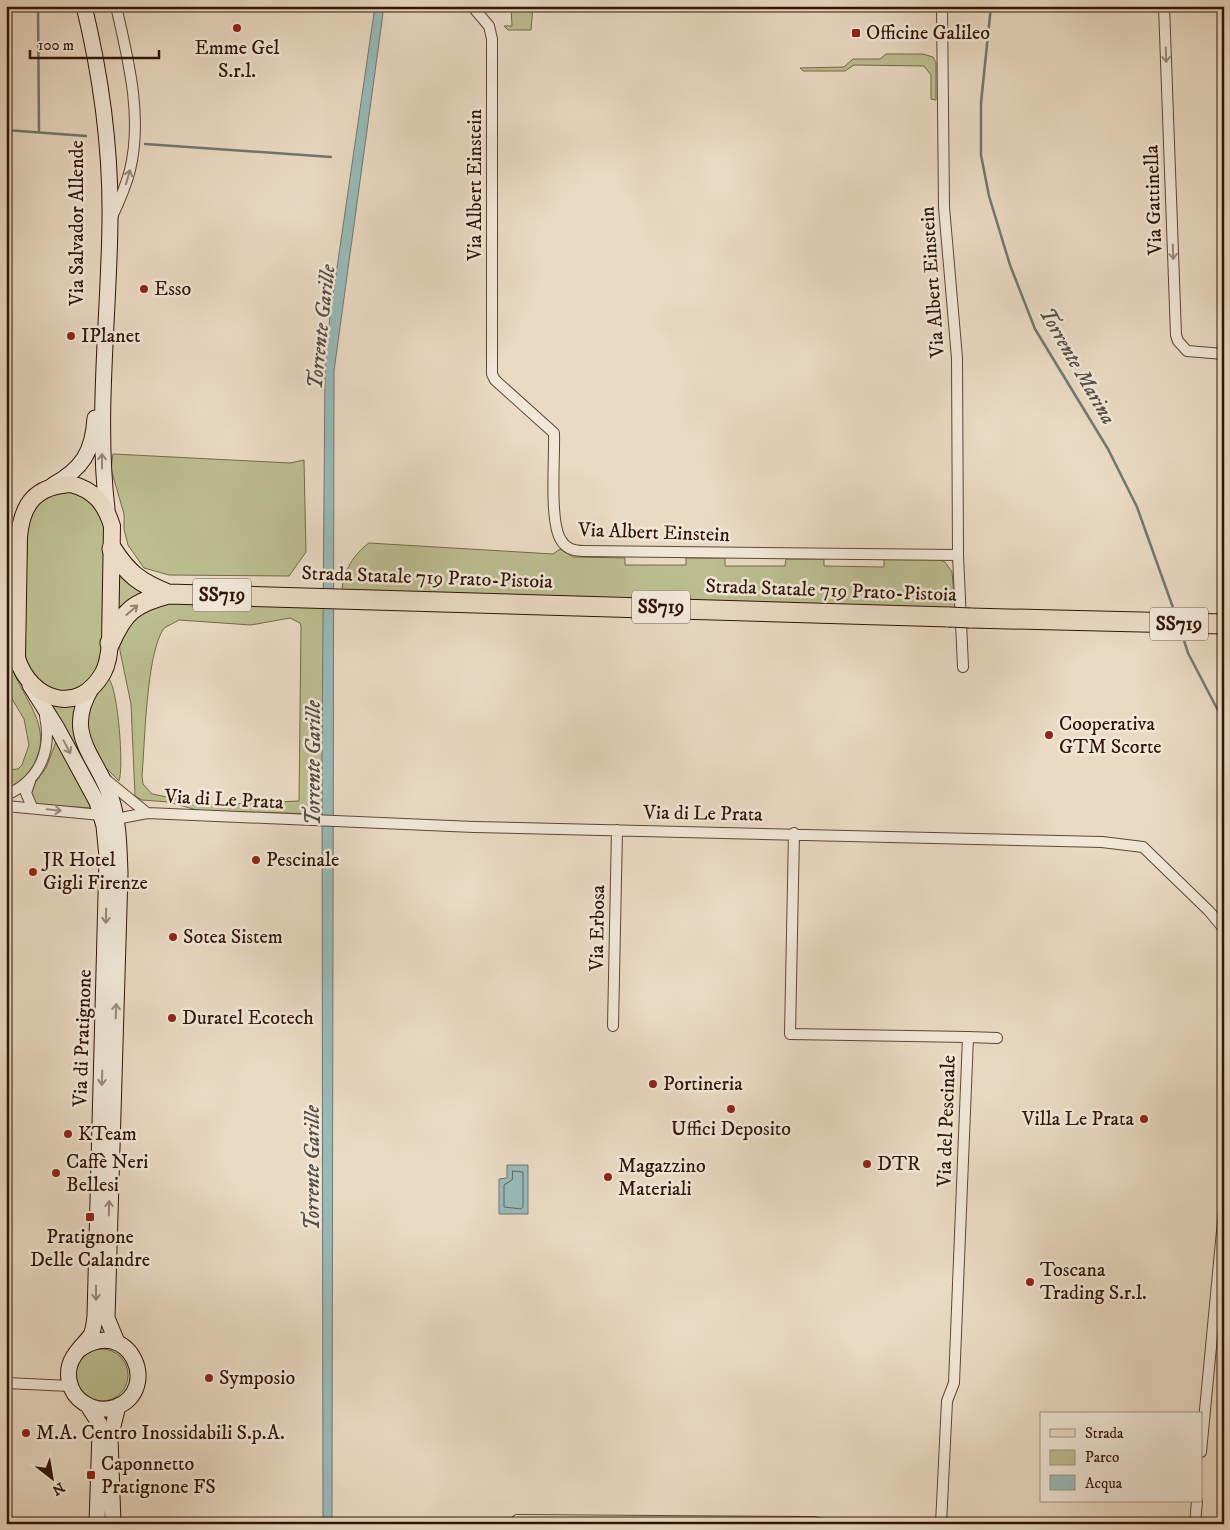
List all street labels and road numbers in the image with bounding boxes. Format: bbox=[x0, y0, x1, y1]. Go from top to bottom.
street label: Via Albert Einstein bbox=[463, 109, 488, 262]
street label: Via Salvador Allende bbox=[65, 140, 90, 307]
street label: Via Gattinella bbox=[1140, 144, 1168, 256]
street label: Via Albert Einstein bbox=[915, 205, 951, 360]
street label: Via Albert Einstein bbox=[577, 518, 731, 548]
street label: Strada Statale 719 Prato-Pistoia bbox=[301, 561, 554, 595]
street label: Strada Statale 719 Prato-Pistoia bbox=[705, 574, 958, 608]
road number: SS719 bbox=[193, 578, 251, 612]
road number: SS719 bbox=[632, 590, 690, 624]
road number: SS719 bbox=[1150, 608, 1208, 640]
street label: Via di Le Prata bbox=[163, 784, 285, 816]
street label: Via di Le Prata bbox=[642, 800, 763, 828]
street label: Via Erbosa bbox=[585, 884, 611, 972]
street label: Via di Pratignone bbox=[68, 969, 98, 1108]
street label: Via del Pescinale bbox=[932, 1054, 962, 1189]

